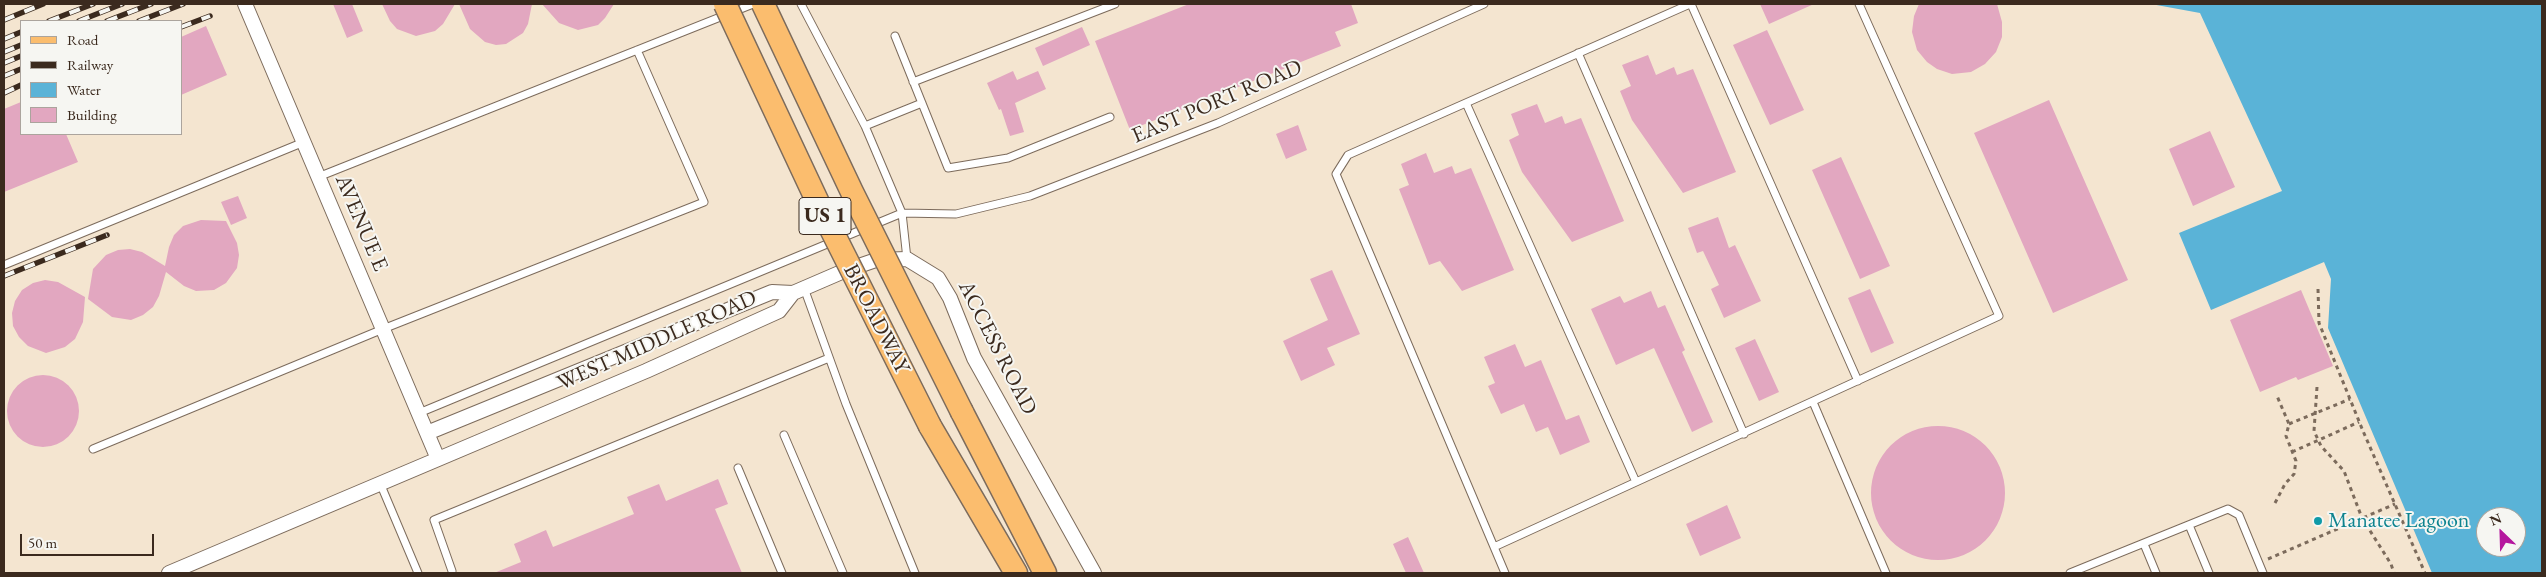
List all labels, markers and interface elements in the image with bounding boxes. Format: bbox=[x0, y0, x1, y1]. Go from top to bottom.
legend bbox=[20, 20, 182, 135]
text: Road bbox=[67, 30, 98, 49]
street label: EAST PORT ROAD bbox=[1128, 54, 1306, 150]
text: Railway bbox=[67, 55, 113, 74]
text: Water bbox=[67, 80, 101, 99]
text: Building bbox=[67, 105, 117, 124]
street label: AVENUE E bbox=[329, 171, 393, 275]
road number: US 1 bbox=[799, 198, 851, 235]
street label: BROADWAY bbox=[837, 260, 915, 378]
street label: ACCESS ROAD bbox=[952, 277, 1042, 419]
street label: WEST MIDDLE ROAD bbox=[553, 285, 761, 397]
north arrow bbox=[2476, 507, 2526, 557]
place label: Manatee Lagoon bbox=[2328, 508, 2469, 534]
text: N bbox=[2486, 509, 2504, 530]
marker: Manatee Lagoon bbox=[2312, 515, 2324, 527]
scale bar bbox=[22, 524, 156, 556]
text: 50 m bbox=[28, 533, 57, 552]

